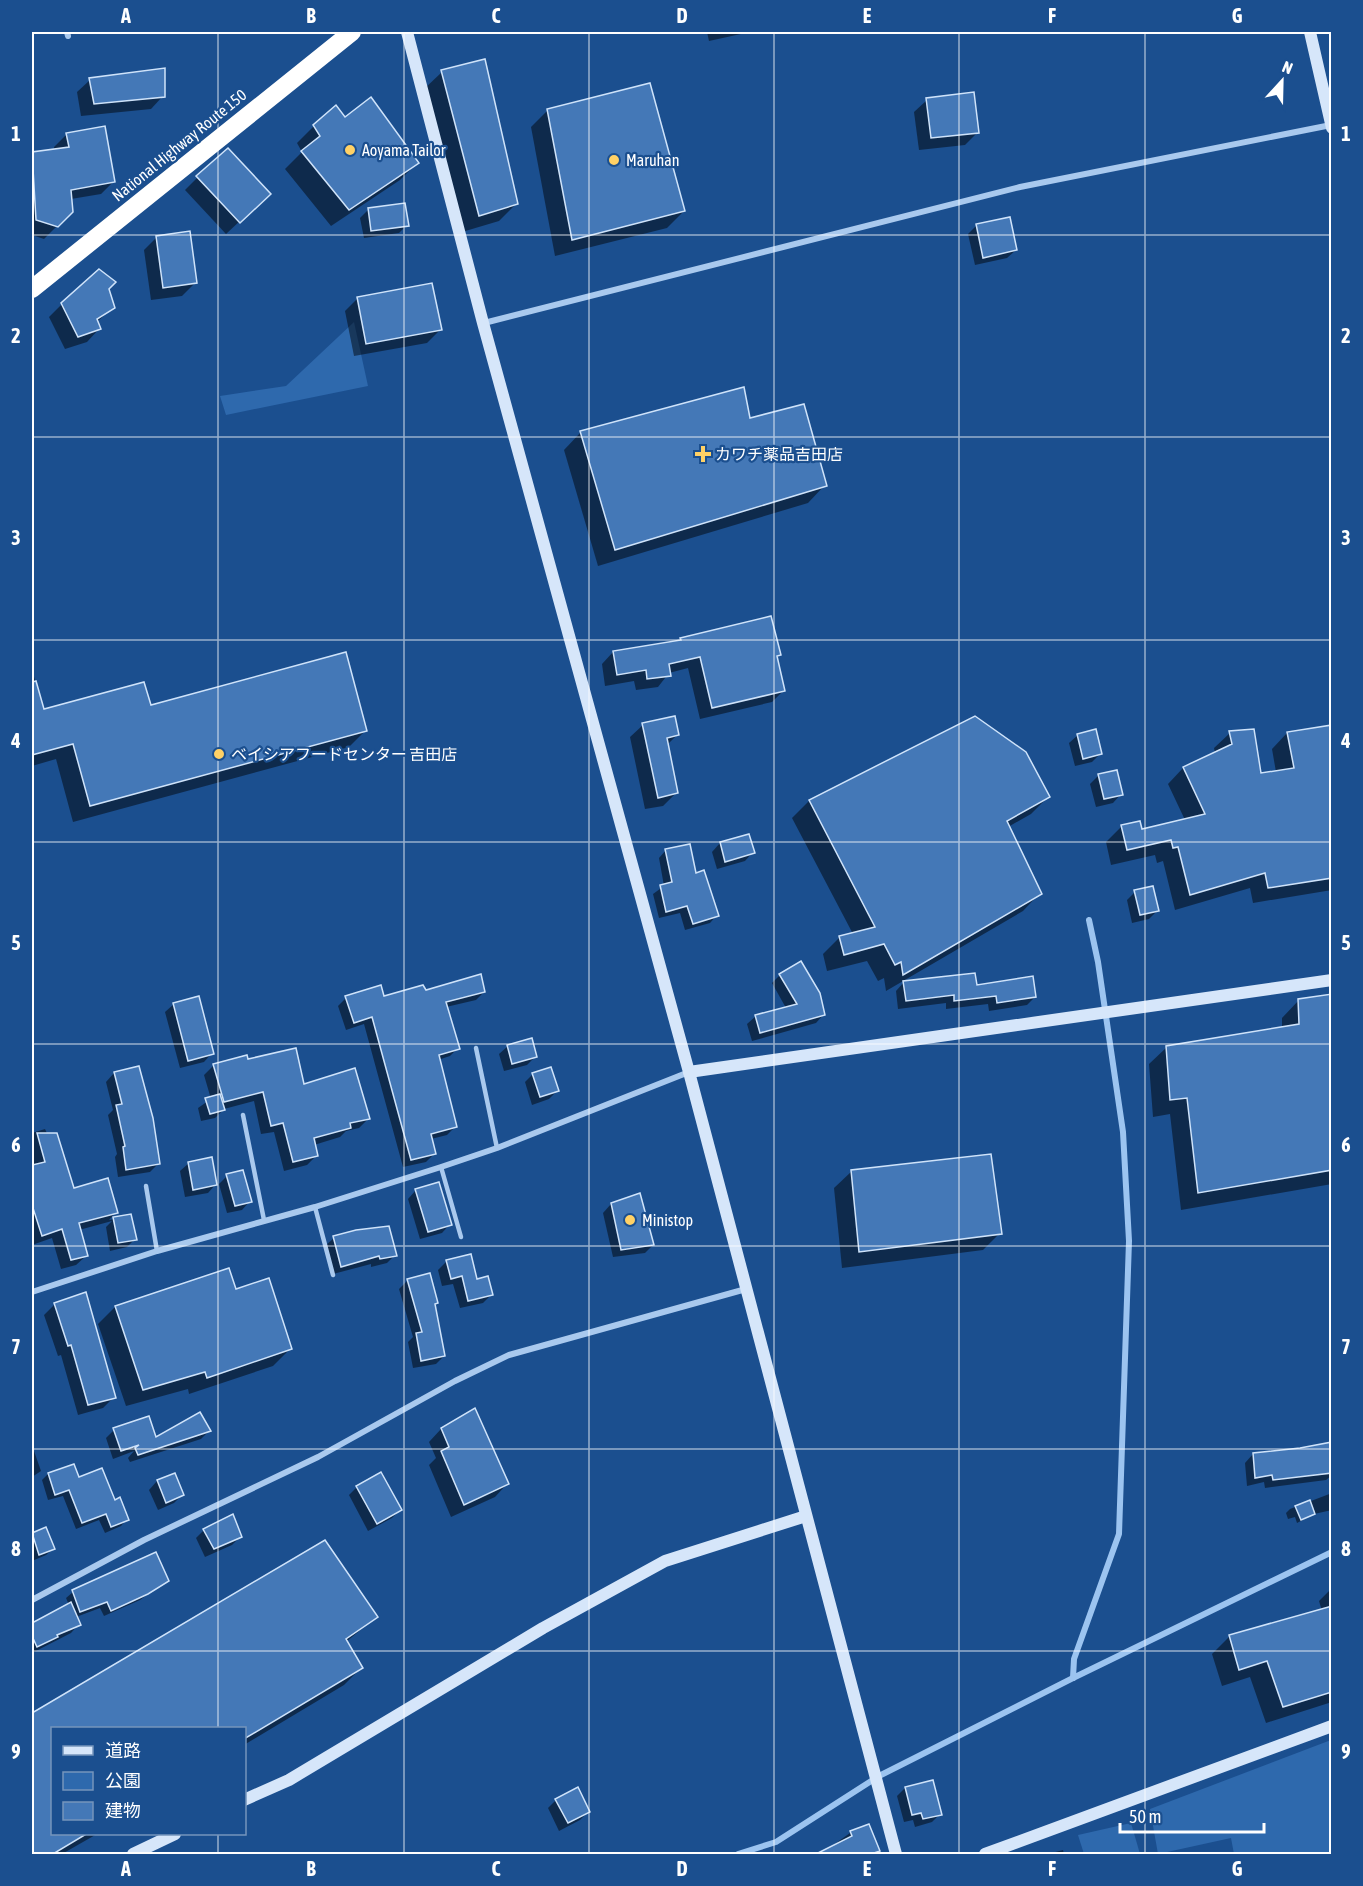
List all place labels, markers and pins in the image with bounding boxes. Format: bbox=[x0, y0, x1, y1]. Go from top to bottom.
place label: Aoyama Tailor bbox=[362, 141, 446, 160]
marker: Aoyama Tailor bbox=[343, 143, 357, 157]
place label: Maruhan bbox=[626, 151, 680, 169]
marker: Maruhan bbox=[607, 153, 621, 167]
place label: カワチ薬品吉田店 bbox=[715, 445, 843, 463]
marker: カワチ薬品吉田店 bbox=[696, 447, 710, 461]
place label: ベイシアフードセンター 吉田店 bbox=[231, 745, 457, 763]
marker: ベイシアフードセンター 吉田店 bbox=[212, 747, 226, 761]
place label: Ministop bbox=[642, 1211, 693, 1230]
marker: Ministop bbox=[623, 1213, 637, 1227]

